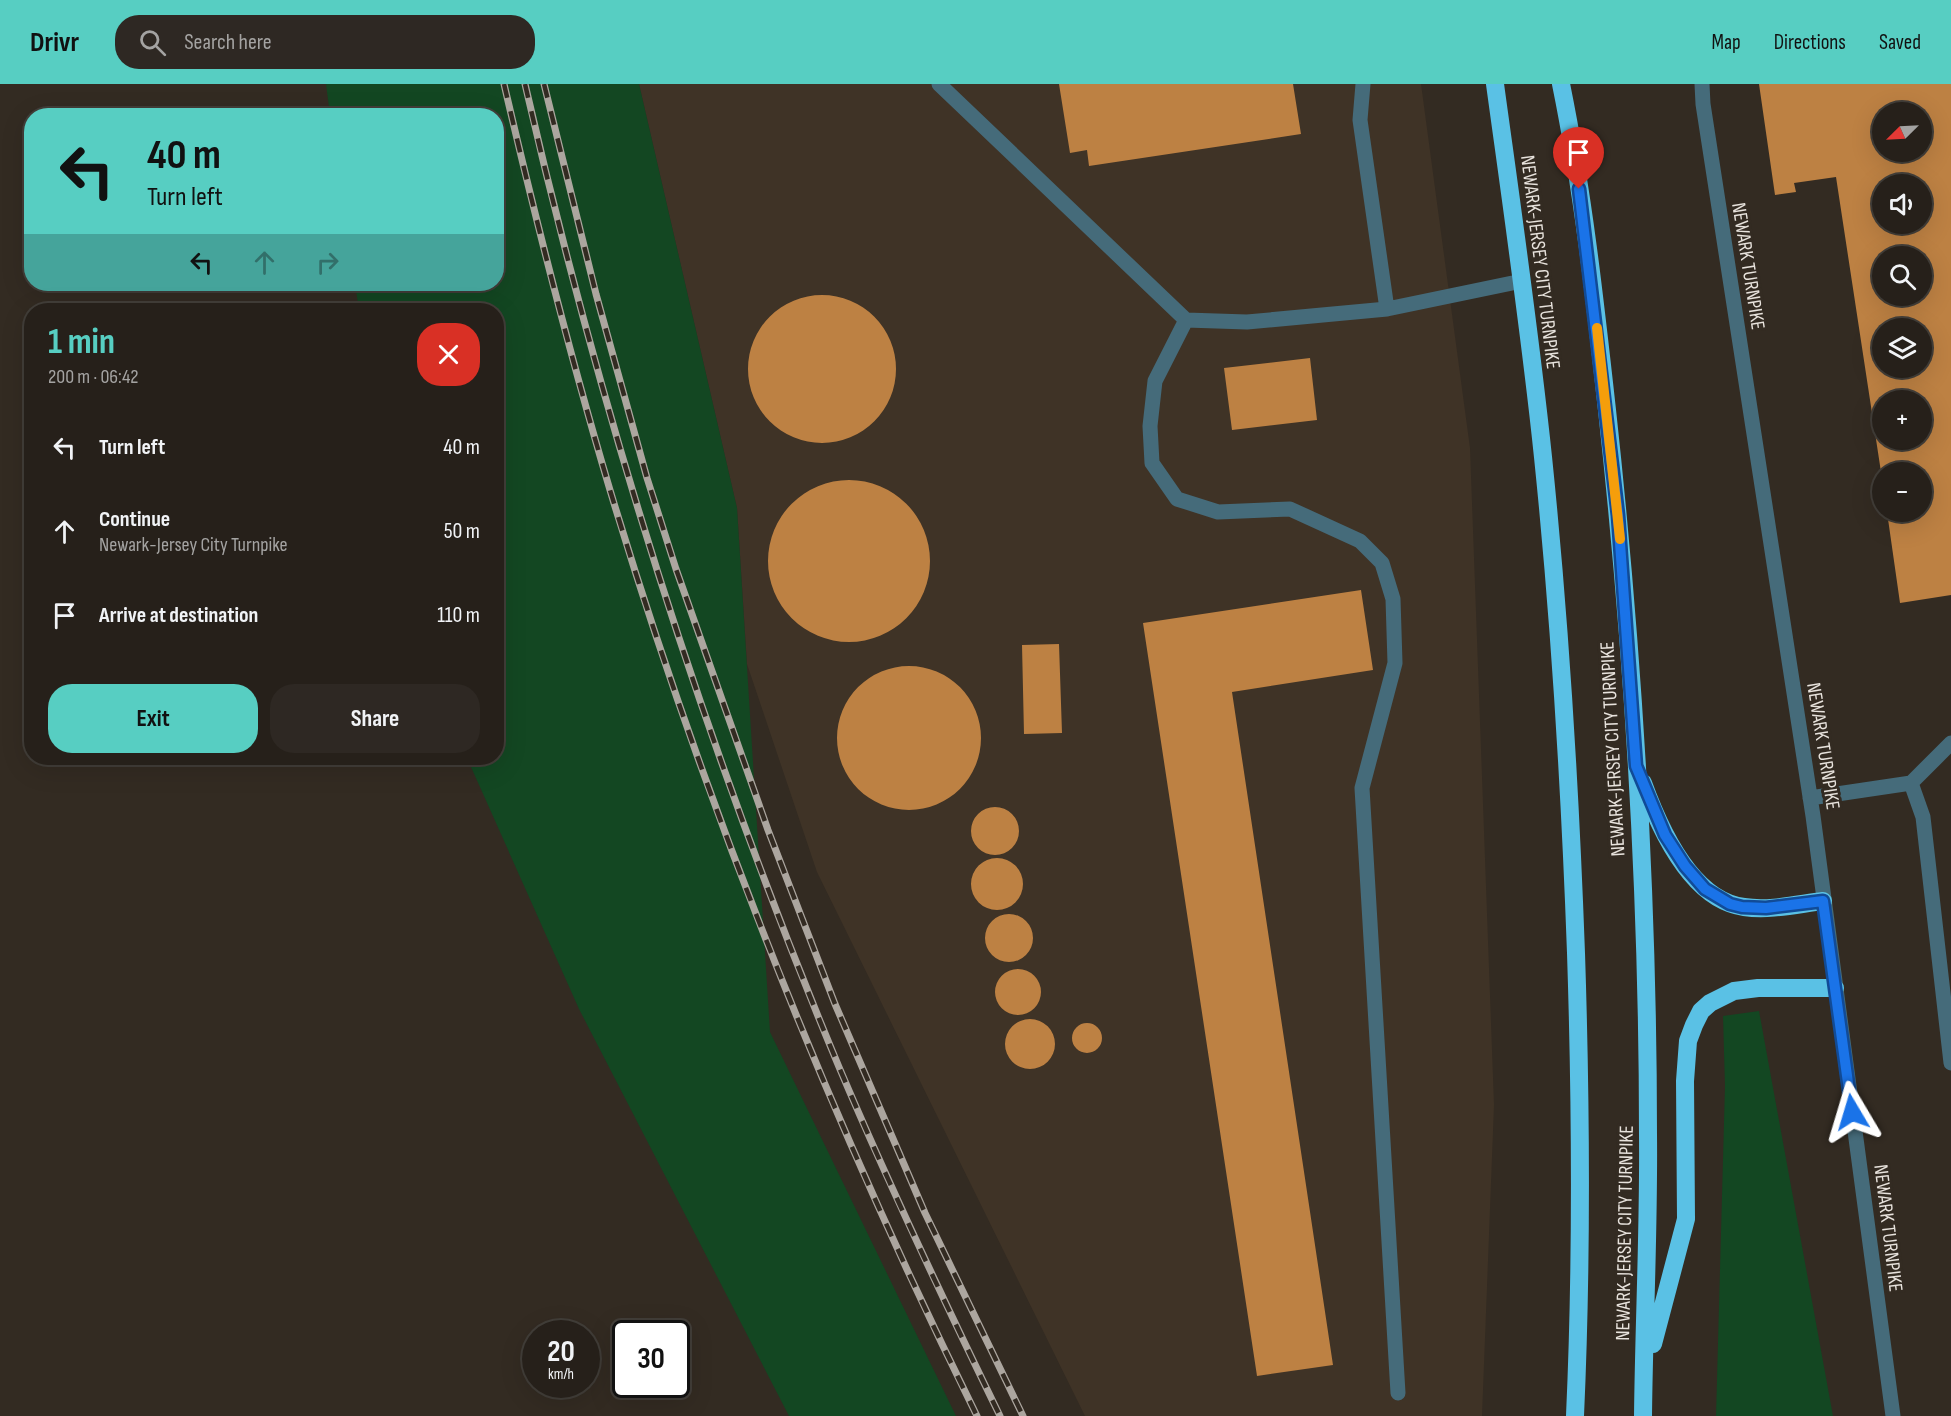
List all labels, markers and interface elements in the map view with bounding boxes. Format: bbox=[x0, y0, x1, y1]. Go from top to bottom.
search box bbox=[115, 15, 535, 69]
text: Drivr bbox=[30, 26, 79, 59]
icon: search bbox=[136, 26, 169, 59]
text: Search here bbox=[184, 29, 272, 56]
text: Map bbox=[1711, 30, 1741, 55]
text: Directions bbox=[1774, 30, 1846, 55]
text: Saved bbox=[1879, 30, 1921, 55]
north arrow bbox=[1872, 102, 1932, 162]
map controls bbox=[1872, 102, 1932, 522]
pin bbox=[1553, 127, 1604, 189]
text: 40 m bbox=[147, 130, 221, 181]
icon: left bbox=[48, 132, 126, 210]
icon: arrive bbox=[1562, 136, 1595, 169]
street label: NEWARK-JERSEY CITY TURNPIKE bbox=[1515, 154, 1565, 370]
button: sound bbox=[1872, 174, 1932, 234]
text: Turn left bbox=[147, 181, 223, 213]
street label: NEWARK TURNPIKE bbox=[1726, 201, 1770, 331]
icon: left bbox=[185, 246, 218, 279]
icon: ahead bbox=[248, 246, 281, 279]
icon: right bbox=[311, 246, 344, 279]
button: search bbox=[1872, 246, 1932, 306]
button: layers bbox=[1872, 318, 1932, 378]
text: 1 min bbox=[48, 321, 115, 364]
button: close bbox=[417, 323, 480, 386]
text: 200 m · 06:42 bbox=[48, 365, 139, 389]
button: + bbox=[1872, 390, 1932, 450]
icon: left bbox=[48, 431, 81, 464]
text: Turn left bbox=[99, 434, 165, 461]
text: 40 m bbox=[443, 434, 480, 461]
button: − bbox=[1872, 462, 1932, 522]
text: Continue bbox=[99, 506, 170, 533]
icon: ahead bbox=[48, 515, 81, 548]
text: 50 m bbox=[444, 518, 480, 545]
text: Newark-Jersey City Turnpike bbox=[99, 533, 288, 557]
icon: arrive bbox=[48, 599, 81, 632]
text: Arrive at destination bbox=[99, 602, 258, 629]
text: 110 m bbox=[437, 602, 480, 629]
street label: NEWARK-JERSEY CITY TURNPIKE bbox=[1595, 641, 1631, 857]
street label: NEWARK TURNPIKE bbox=[1801, 681, 1845, 811]
button: Exit bbox=[48, 684, 258, 753]
button: Share bbox=[270, 684, 480, 753]
position arrow bbox=[1820, 1080, 1884, 1144]
street label: NEWARK-JERSEY CITY TURNPIKE bbox=[1611, 1125, 1639, 1341]
street label: NEWARK TURNPIKE bbox=[1868, 1163, 1908, 1293]
speed limit sign: 30 bbox=[612, 1320, 690, 1398]
text: 20 bbox=[547, 1334, 575, 1370]
text: km/h bbox=[548, 1365, 574, 1384]

